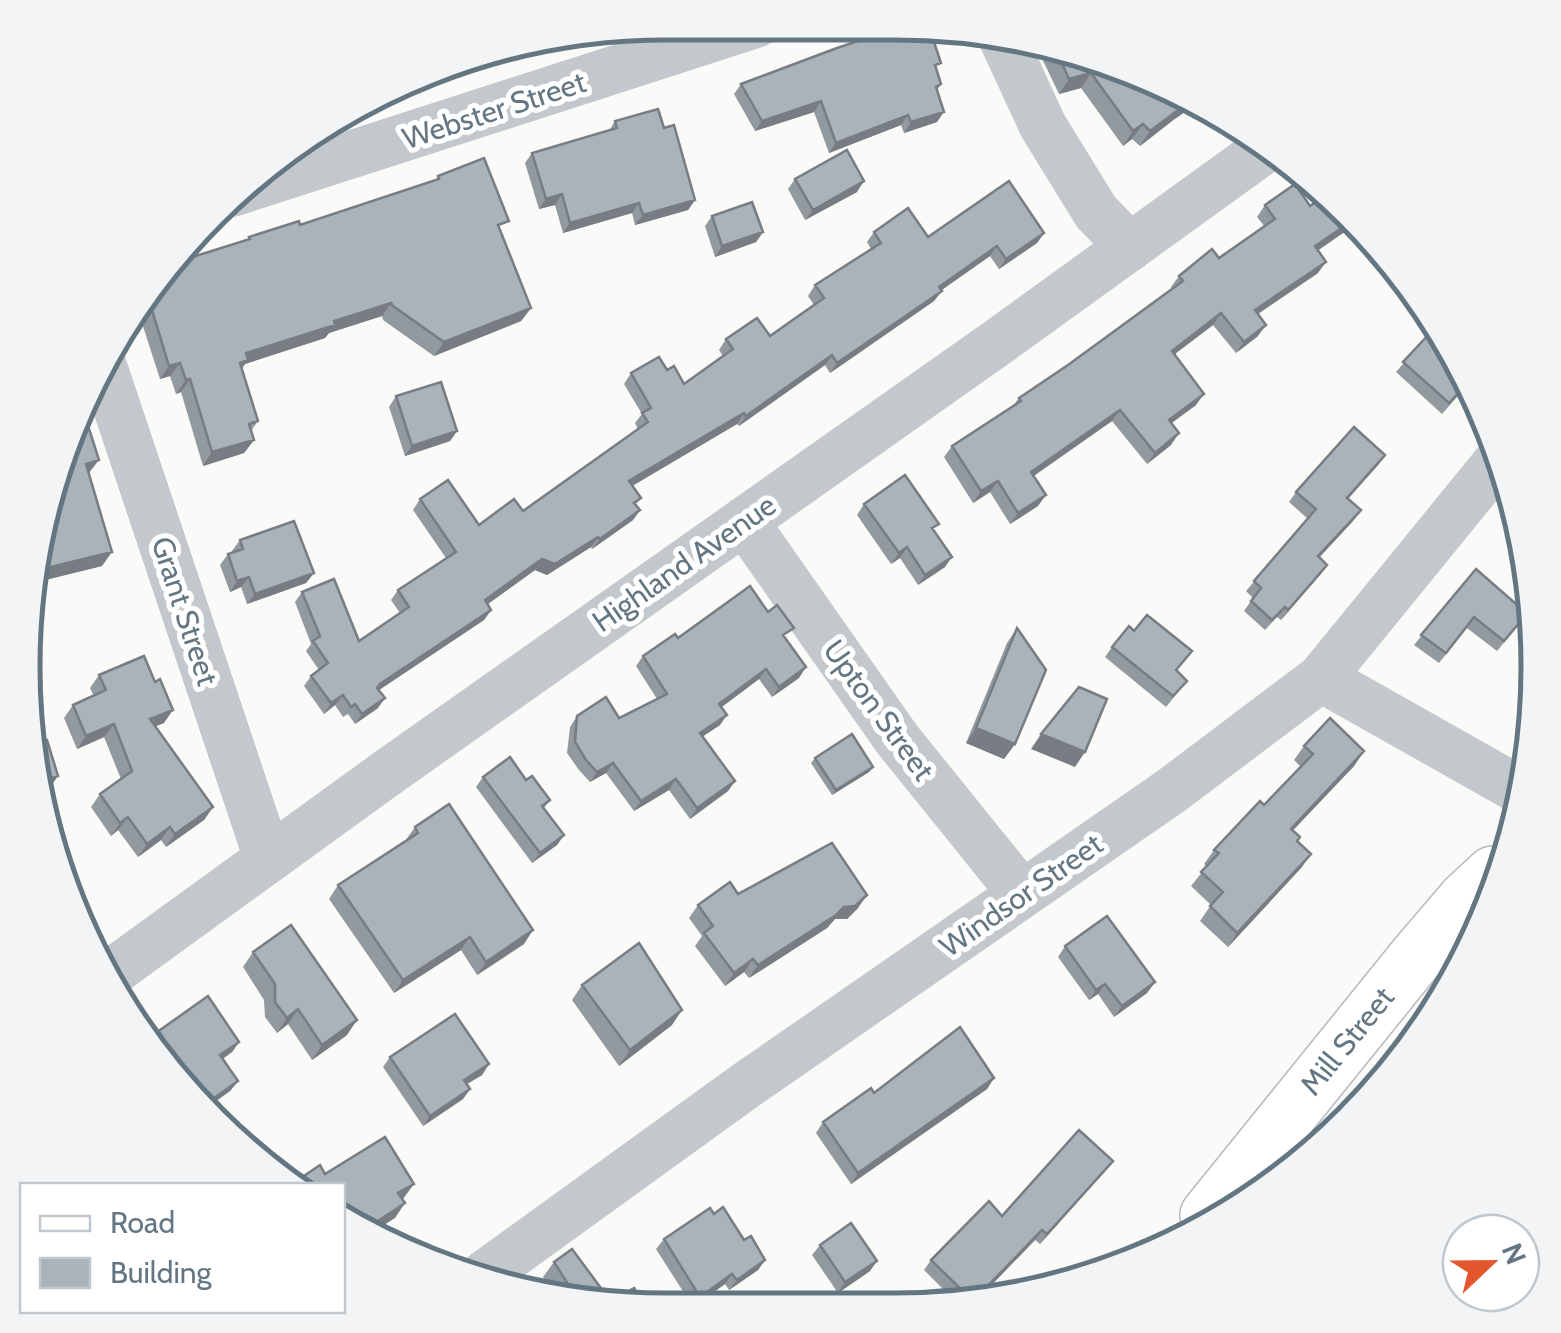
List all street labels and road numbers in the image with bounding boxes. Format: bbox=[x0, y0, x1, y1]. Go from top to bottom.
street label: Webster Street bbox=[398, 63, 590, 157]
street label: Highland Avenue bbox=[585, 486, 783, 640]
street label: Grant Street bbox=[144, 532, 226, 690]
street label: Upton Street bbox=[816, 632, 942, 788]
street label: Windsor Street bbox=[932, 825, 1110, 965]
street label: Mill Street bbox=[1292, 979, 1402, 1103]

